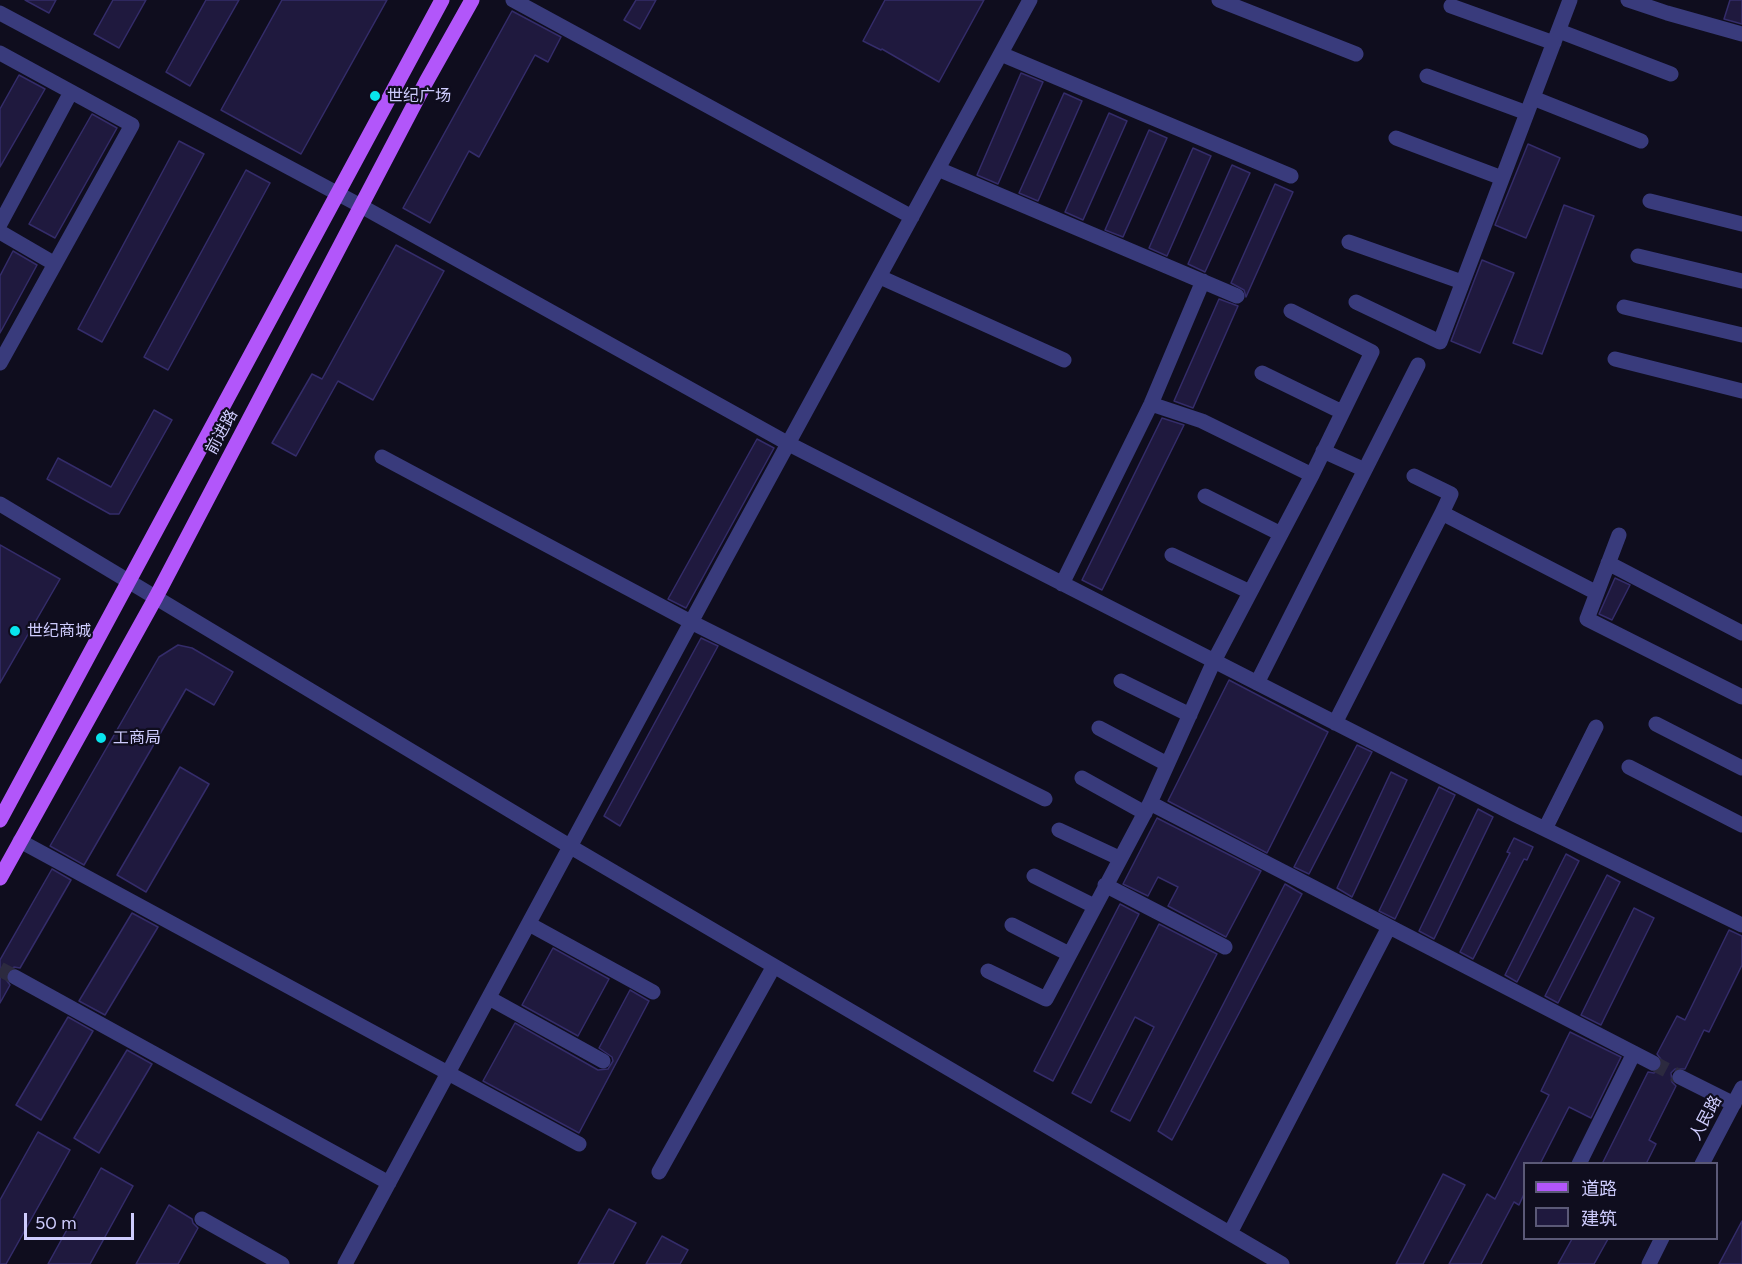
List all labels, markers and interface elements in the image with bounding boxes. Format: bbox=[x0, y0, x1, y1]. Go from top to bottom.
place label: 世纪广场 bbox=[387, 86, 451, 106]
marker: 世纪广场 bbox=[368, 89, 382, 103]
street label: 前进路 bbox=[202, 406, 242, 458]
place label: 世纪商城 bbox=[27, 621, 91, 641]
marker: 世纪商城 bbox=[8, 624, 22, 638]
place label: 工商局 bbox=[113, 728, 161, 748]
marker: 工商局 bbox=[94, 731, 108, 745]
street label: 人民路 bbox=[1686, 1092, 1726, 1144]
legend bbox=[1523, 1162, 1718, 1240]
text: 道路 bbox=[1581, 1178, 1617, 1200]
scale bar bbox=[27, 1201, 136, 1239]
text: 建筑 bbox=[1581, 1208, 1617, 1230]
text: 50 m bbox=[35, 1212, 77, 1234]

